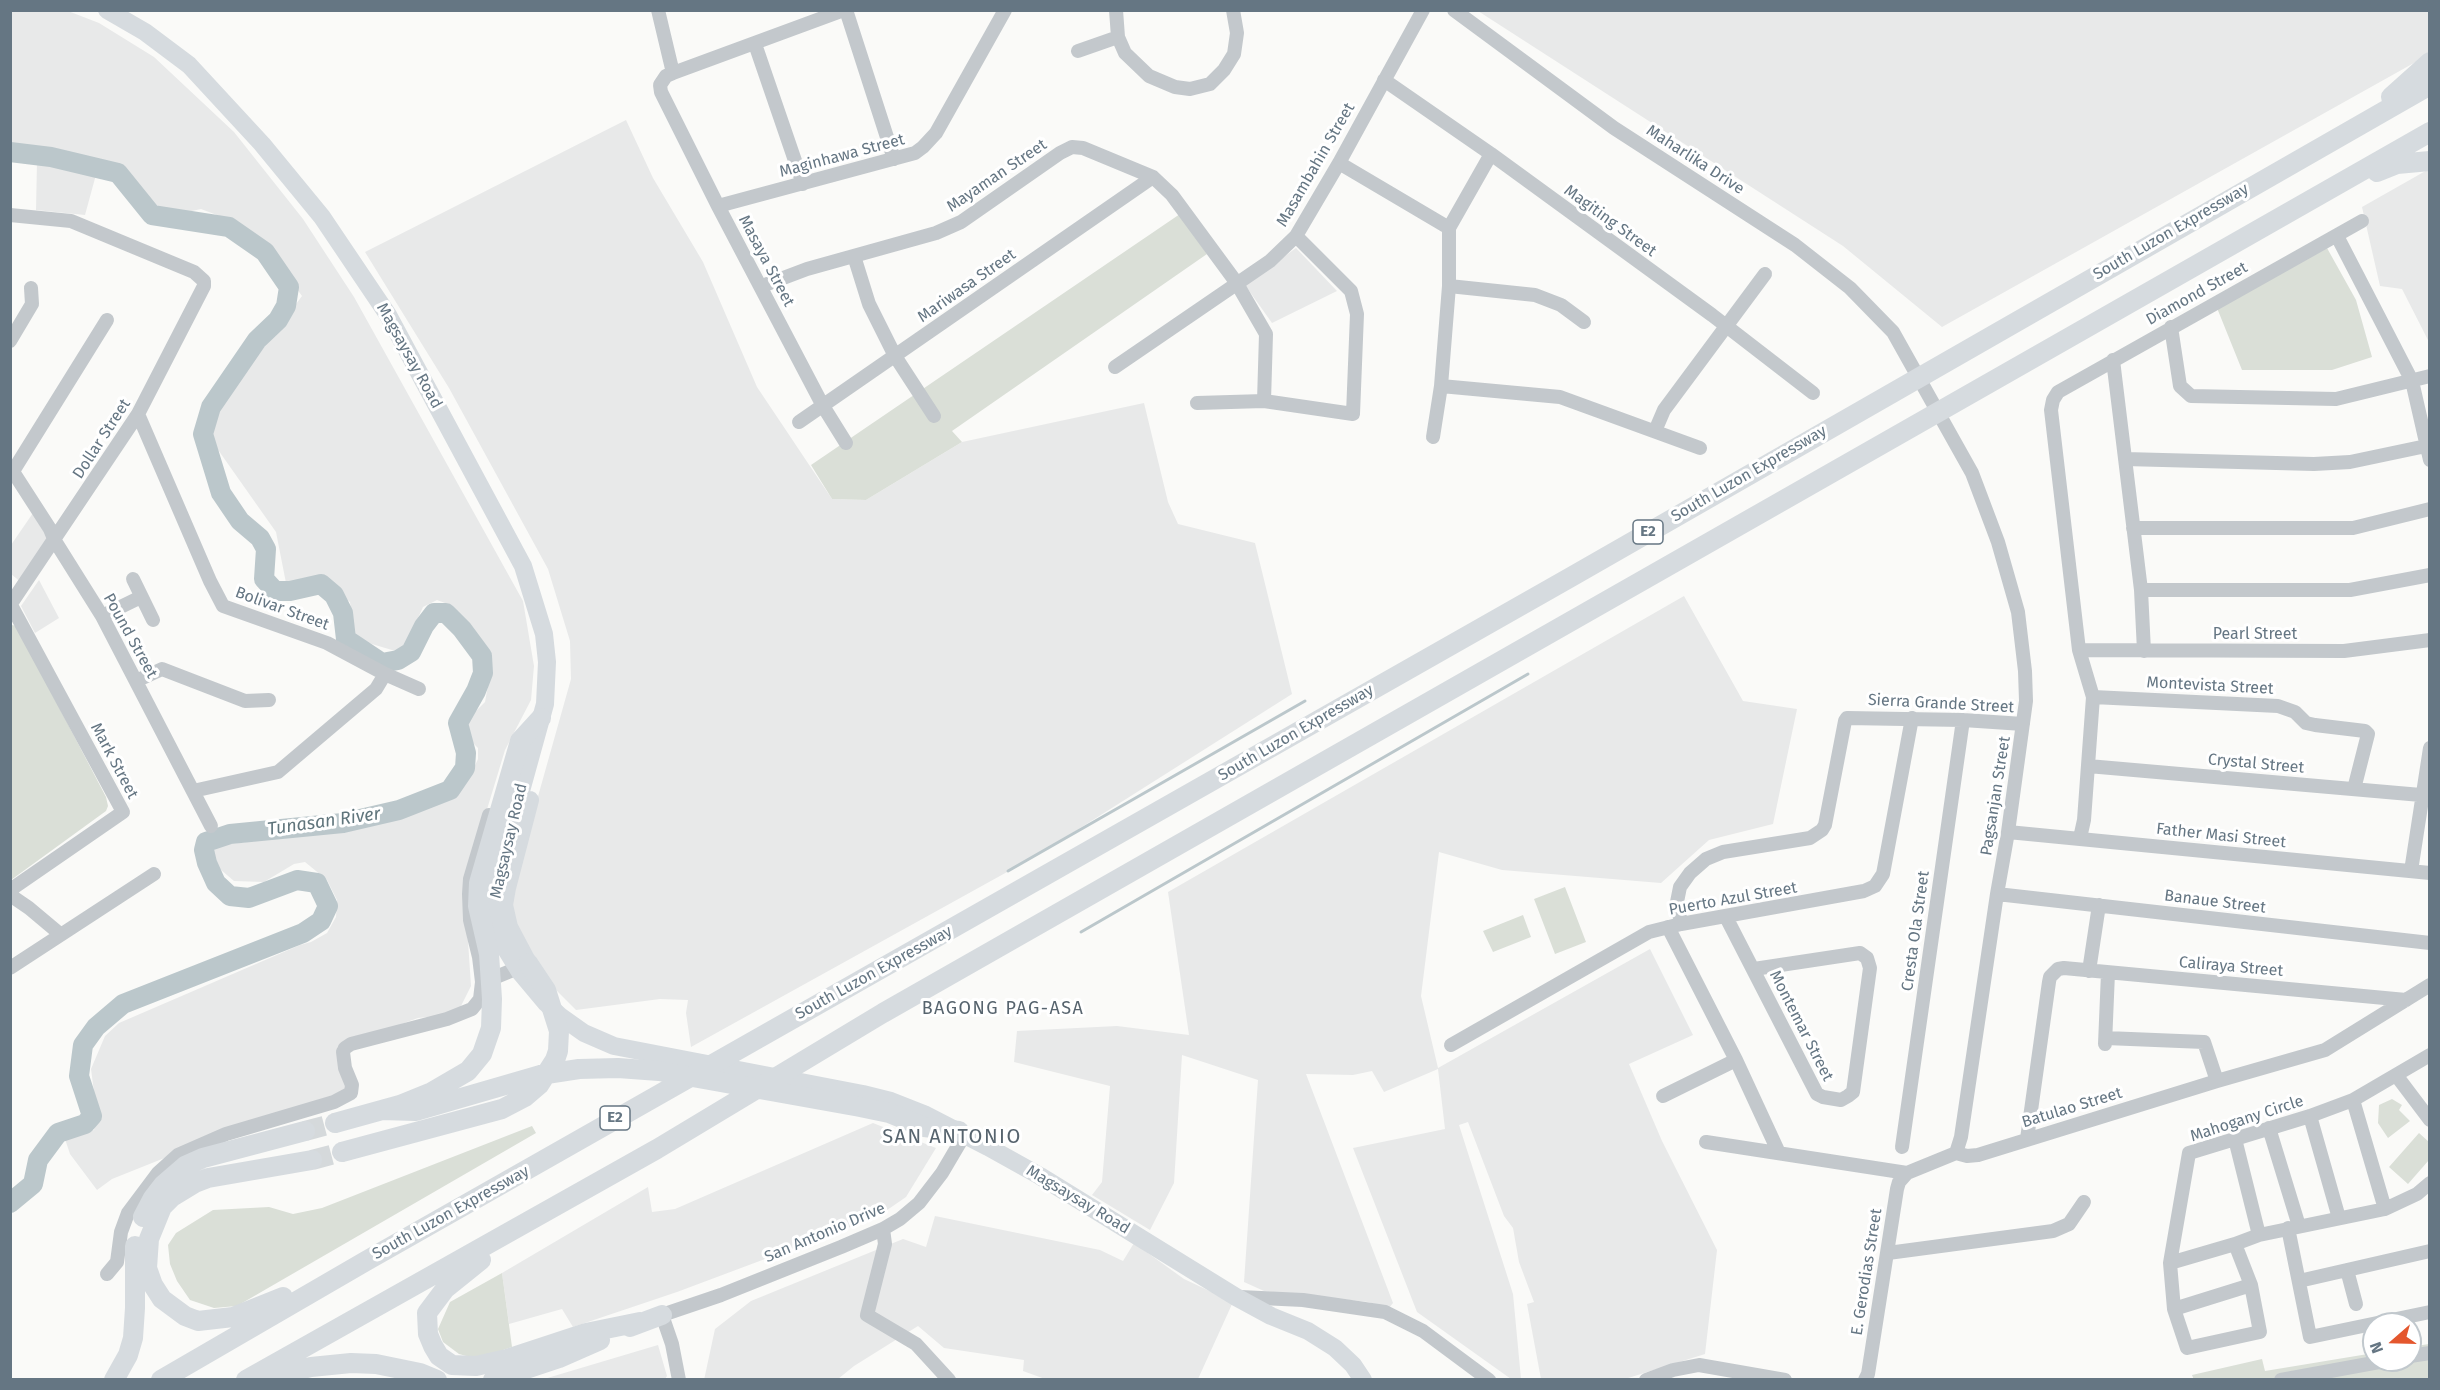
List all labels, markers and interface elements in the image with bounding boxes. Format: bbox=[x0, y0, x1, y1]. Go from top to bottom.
street label: Masambahin Street bbox=[1273, 100, 1359, 230]
street label: Maharlika Drive bbox=[1642, 121, 1748, 199]
street label: Maginhawa Street bbox=[777, 130, 907, 182]
street label: Mayaman Street bbox=[943, 135, 1051, 217]
street label: South Luzon Expressway bbox=[2090, 180, 2252, 284]
street label: Magiting Street bbox=[1560, 181, 1660, 261]
street label: Masaya Street bbox=[734, 212, 798, 310]
street label: Mariwasa Street bbox=[914, 245, 1020, 327]
street label: Diamond Street bbox=[2143, 258, 2251, 330]
street label: Magsaysay Road bbox=[372, 300, 446, 412]
street label: Dollar Street bbox=[69, 395, 135, 483]
street label: South Luzon Expressway bbox=[1668, 422, 1830, 526]
road number: E2 bbox=[1633, 520, 1663, 544]
street label: Bolivar Street bbox=[232, 583, 332, 635]
street label: Pound Street bbox=[99, 590, 161, 682]
street label: Pearl Street bbox=[2213, 625, 2297, 645]
street label: Montevista Street bbox=[2146, 673, 2274, 699]
street label: South Luzon Expressway bbox=[1215, 681, 1377, 785]
street label: Sierra Grande Street bbox=[1867, 691, 2015, 717]
street label: Mark Street bbox=[86, 720, 142, 802]
street label: Pagsanjan Street bbox=[1977, 735, 2015, 857]
street label: Crystal Street bbox=[2207, 750, 2305, 778]
street label: Magsaysay Road bbox=[486, 782, 532, 900]
water label: Tunasan River bbox=[266, 803, 382, 841]
street label: Father Masi Street bbox=[2155, 820, 2287, 852]
street label: Cresta Ola Street bbox=[1898, 870, 1934, 992]
street label: Puerto Azul Street bbox=[1667, 878, 1799, 920]
street label: Banaue Street bbox=[2163, 886, 2267, 918]
street label: South Luzon Expressway bbox=[792, 922, 956, 1024]
street label: Caliraya Street bbox=[2178, 953, 2284, 981]
street label: Montemar Street bbox=[1765, 967, 1837, 1085]
district label: BAGONG PAG-ASA bbox=[922, 998, 1084, 1020]
street label: Batulao Street bbox=[2020, 1084, 2124, 1132]
street label: Mahogany Circle bbox=[2188, 1092, 2306, 1146]
road number: E2 bbox=[600, 1106, 630, 1130]
district label: SAN ANTONIO bbox=[882, 1125, 1022, 1149]
street label: South Luzon Expressway bbox=[369, 1162, 533, 1264]
street label: Magsaysay Road bbox=[1023, 1162, 1133, 1238]
street label: San Antonio Drive bbox=[762, 1199, 888, 1267]
street label: E. Gerodias Street bbox=[1847, 1207, 1887, 1337]
north arrow bbox=[2362, 1312, 2422, 1372]
text: N bbox=[2366, 1339, 2387, 1356]

